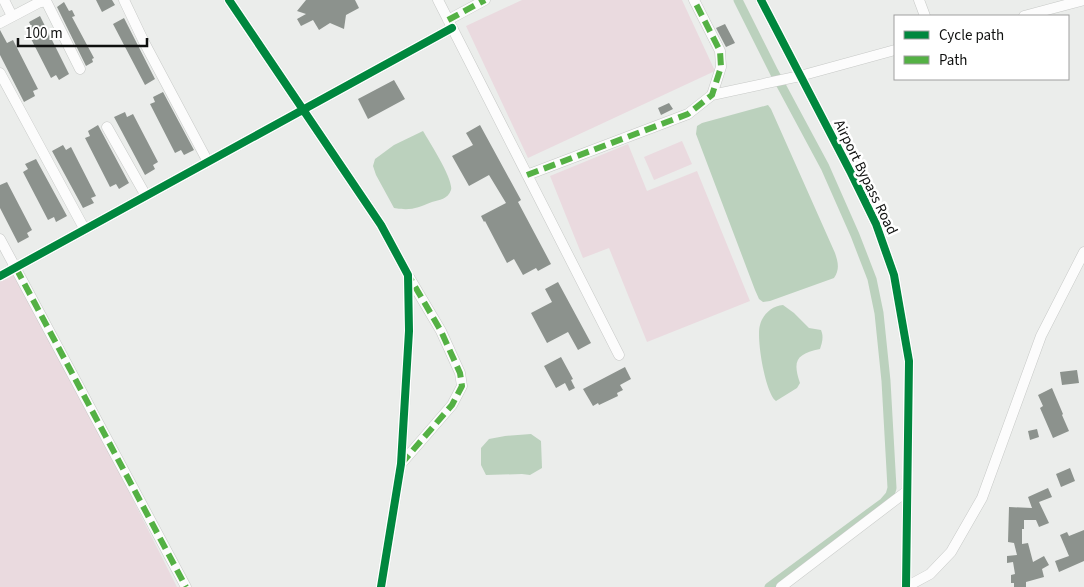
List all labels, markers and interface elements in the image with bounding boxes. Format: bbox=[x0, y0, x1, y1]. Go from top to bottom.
scale bar bbox=[18, 15, 146, 47]
legend bbox=[894, 15, 1069, 80]
text: 100 m bbox=[25, 23, 63, 44]
text: Cycle path bbox=[939, 25, 1004, 46]
text: Path bbox=[939, 50, 967, 71]
street label: Airport Bypass Road bbox=[829, 116, 903, 238]

